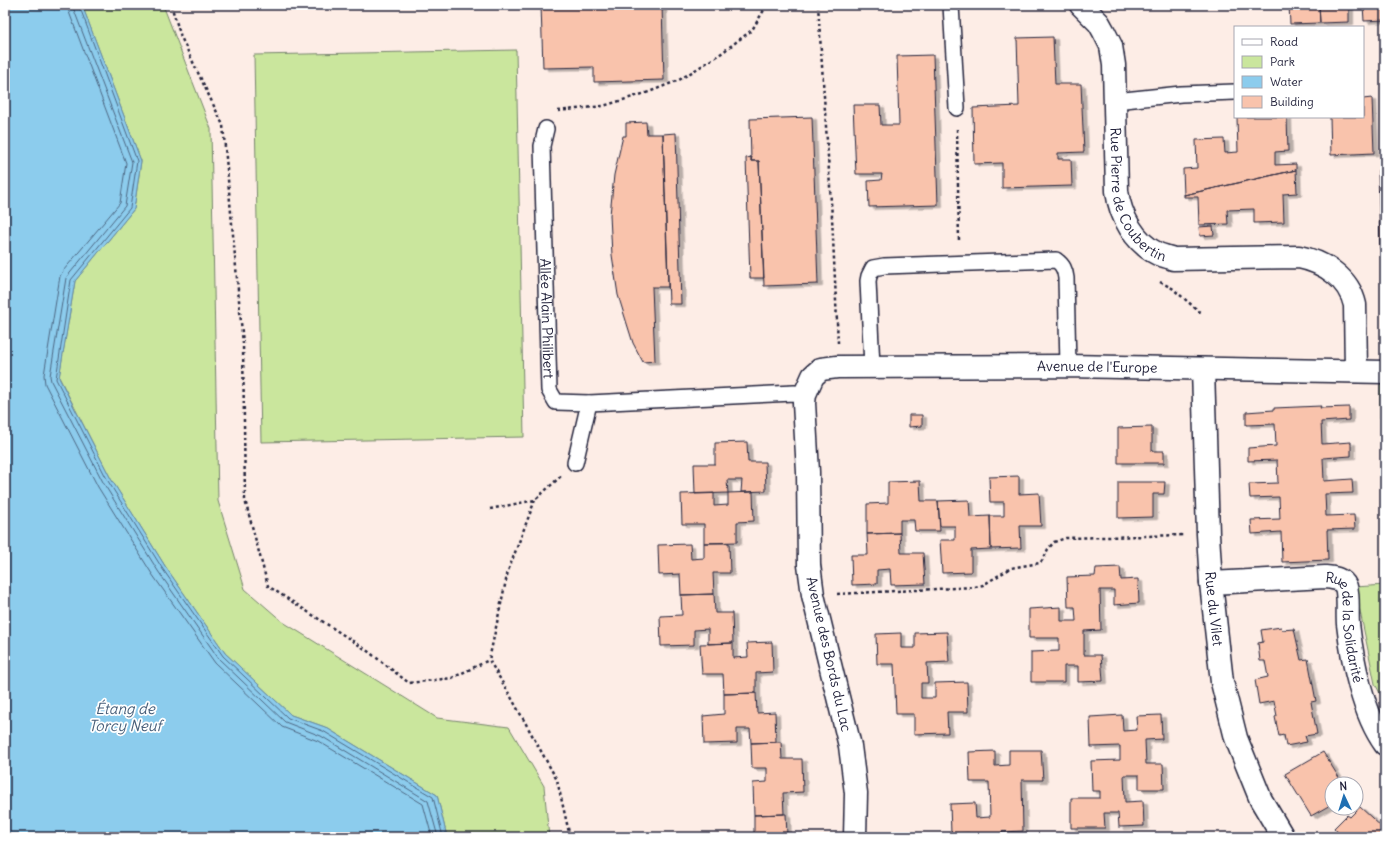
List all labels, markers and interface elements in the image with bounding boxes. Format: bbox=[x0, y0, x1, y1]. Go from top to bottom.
legend bbox=[1234, 26, 1364, 118]
text: Road bbox=[1270, 34, 1298, 49]
text: Park bbox=[1270, 54, 1295, 69]
text: Water bbox=[1270, 74, 1303, 89]
text: Building bbox=[1270, 94, 1314, 109]
street label: Rue Pierre de Coubertin bbox=[1106, 127, 1168, 265]
street label: Allée Alain Philibert bbox=[536, 258, 558, 379]
street label: Avenue de l'Europe bbox=[1037, 357, 1158, 377]
street label: Rue de la Solidarité bbox=[1324, 568, 1367, 685]
street label: Rue du Vilet bbox=[1201, 571, 1227, 647]
street label: Avenue des Bords du Lac bbox=[802, 575, 856, 733]
water label: Étang de Torcy Neuf bbox=[88, 699, 165, 735]
north arrow bbox=[1324, 776, 1364, 816]
text: N bbox=[1339, 779, 1348, 793]

